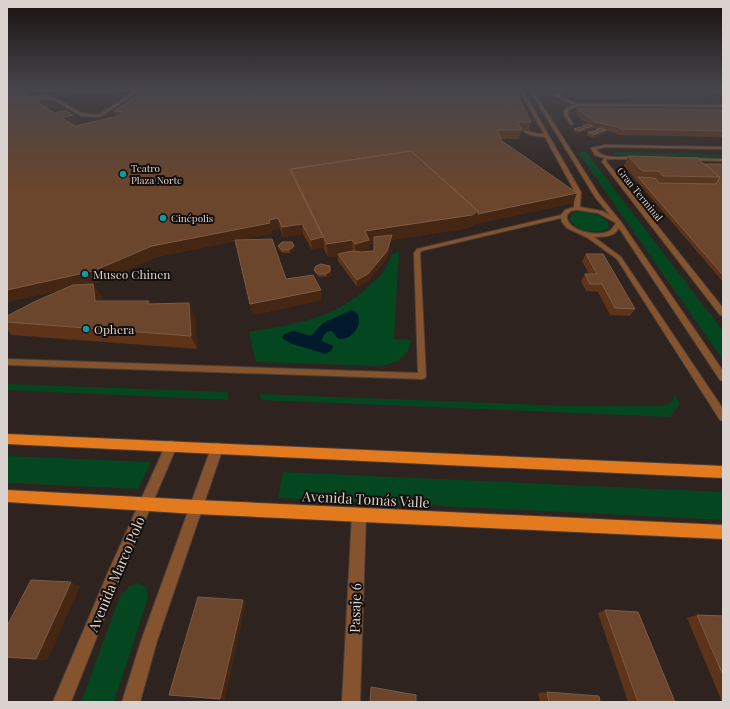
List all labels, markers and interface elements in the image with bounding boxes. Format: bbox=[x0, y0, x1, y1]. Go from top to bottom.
place label: Teatro Plaza Norte bbox=[131, 161, 182, 187]
street label: Gran Terminal bbox=[614, 164, 666, 224]
marker: Teatro Plaza Norte bbox=[118, 169, 128, 179]
place label: Cinépolis bbox=[171, 211, 213, 225]
marker: Cinépolis bbox=[158, 213, 168, 223]
place label: Museo Chinen bbox=[93, 266, 171, 282]
marker: Museo Chinen bbox=[80, 269, 90, 279]
place label: Ophera bbox=[94, 321, 134, 337]
marker: Ophera bbox=[81, 324, 91, 334]
street label: Avenida Tomás Valle bbox=[301, 486, 430, 512]
street label: Avenida Marco Polo bbox=[83, 513, 149, 636]
street label: Pasaje 6 bbox=[345, 583, 365, 633]

